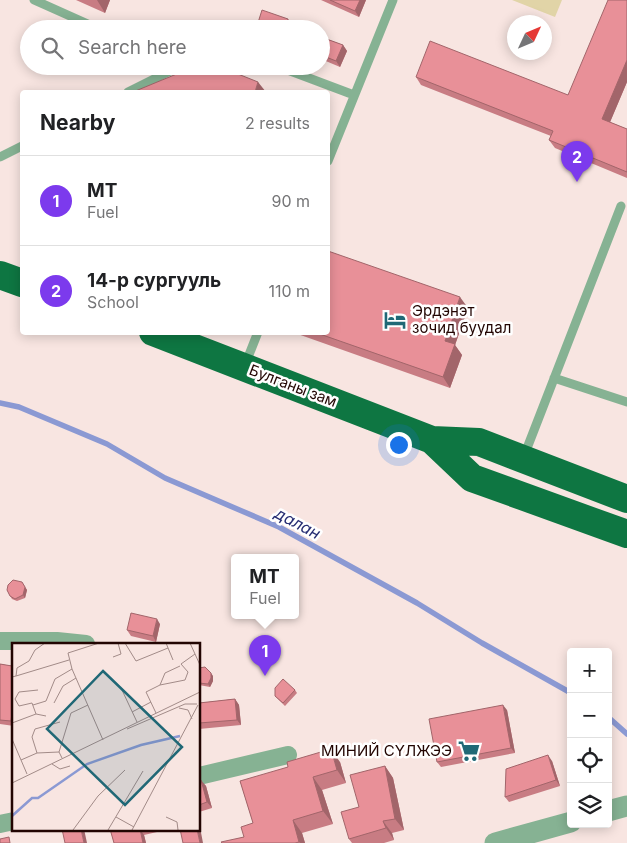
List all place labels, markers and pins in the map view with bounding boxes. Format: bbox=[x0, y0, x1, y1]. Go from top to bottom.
pin: 2 bbox=[561, 141, 593, 182]
place label: Эрдэнэт зочид буудал bbox=[412, 301, 511, 337]
hotel icon: Эрдэнэт зочид буудал bbox=[382, 307, 408, 333]
pin: 1 bbox=[249, 635, 281, 676]
supermarket icon: МИНИЙ СҮЛЖЭЭ bbox=[456, 738, 482, 764]
place label: МИНИЙ СҮЛЖЭЭ bbox=[321, 741, 452, 760]

